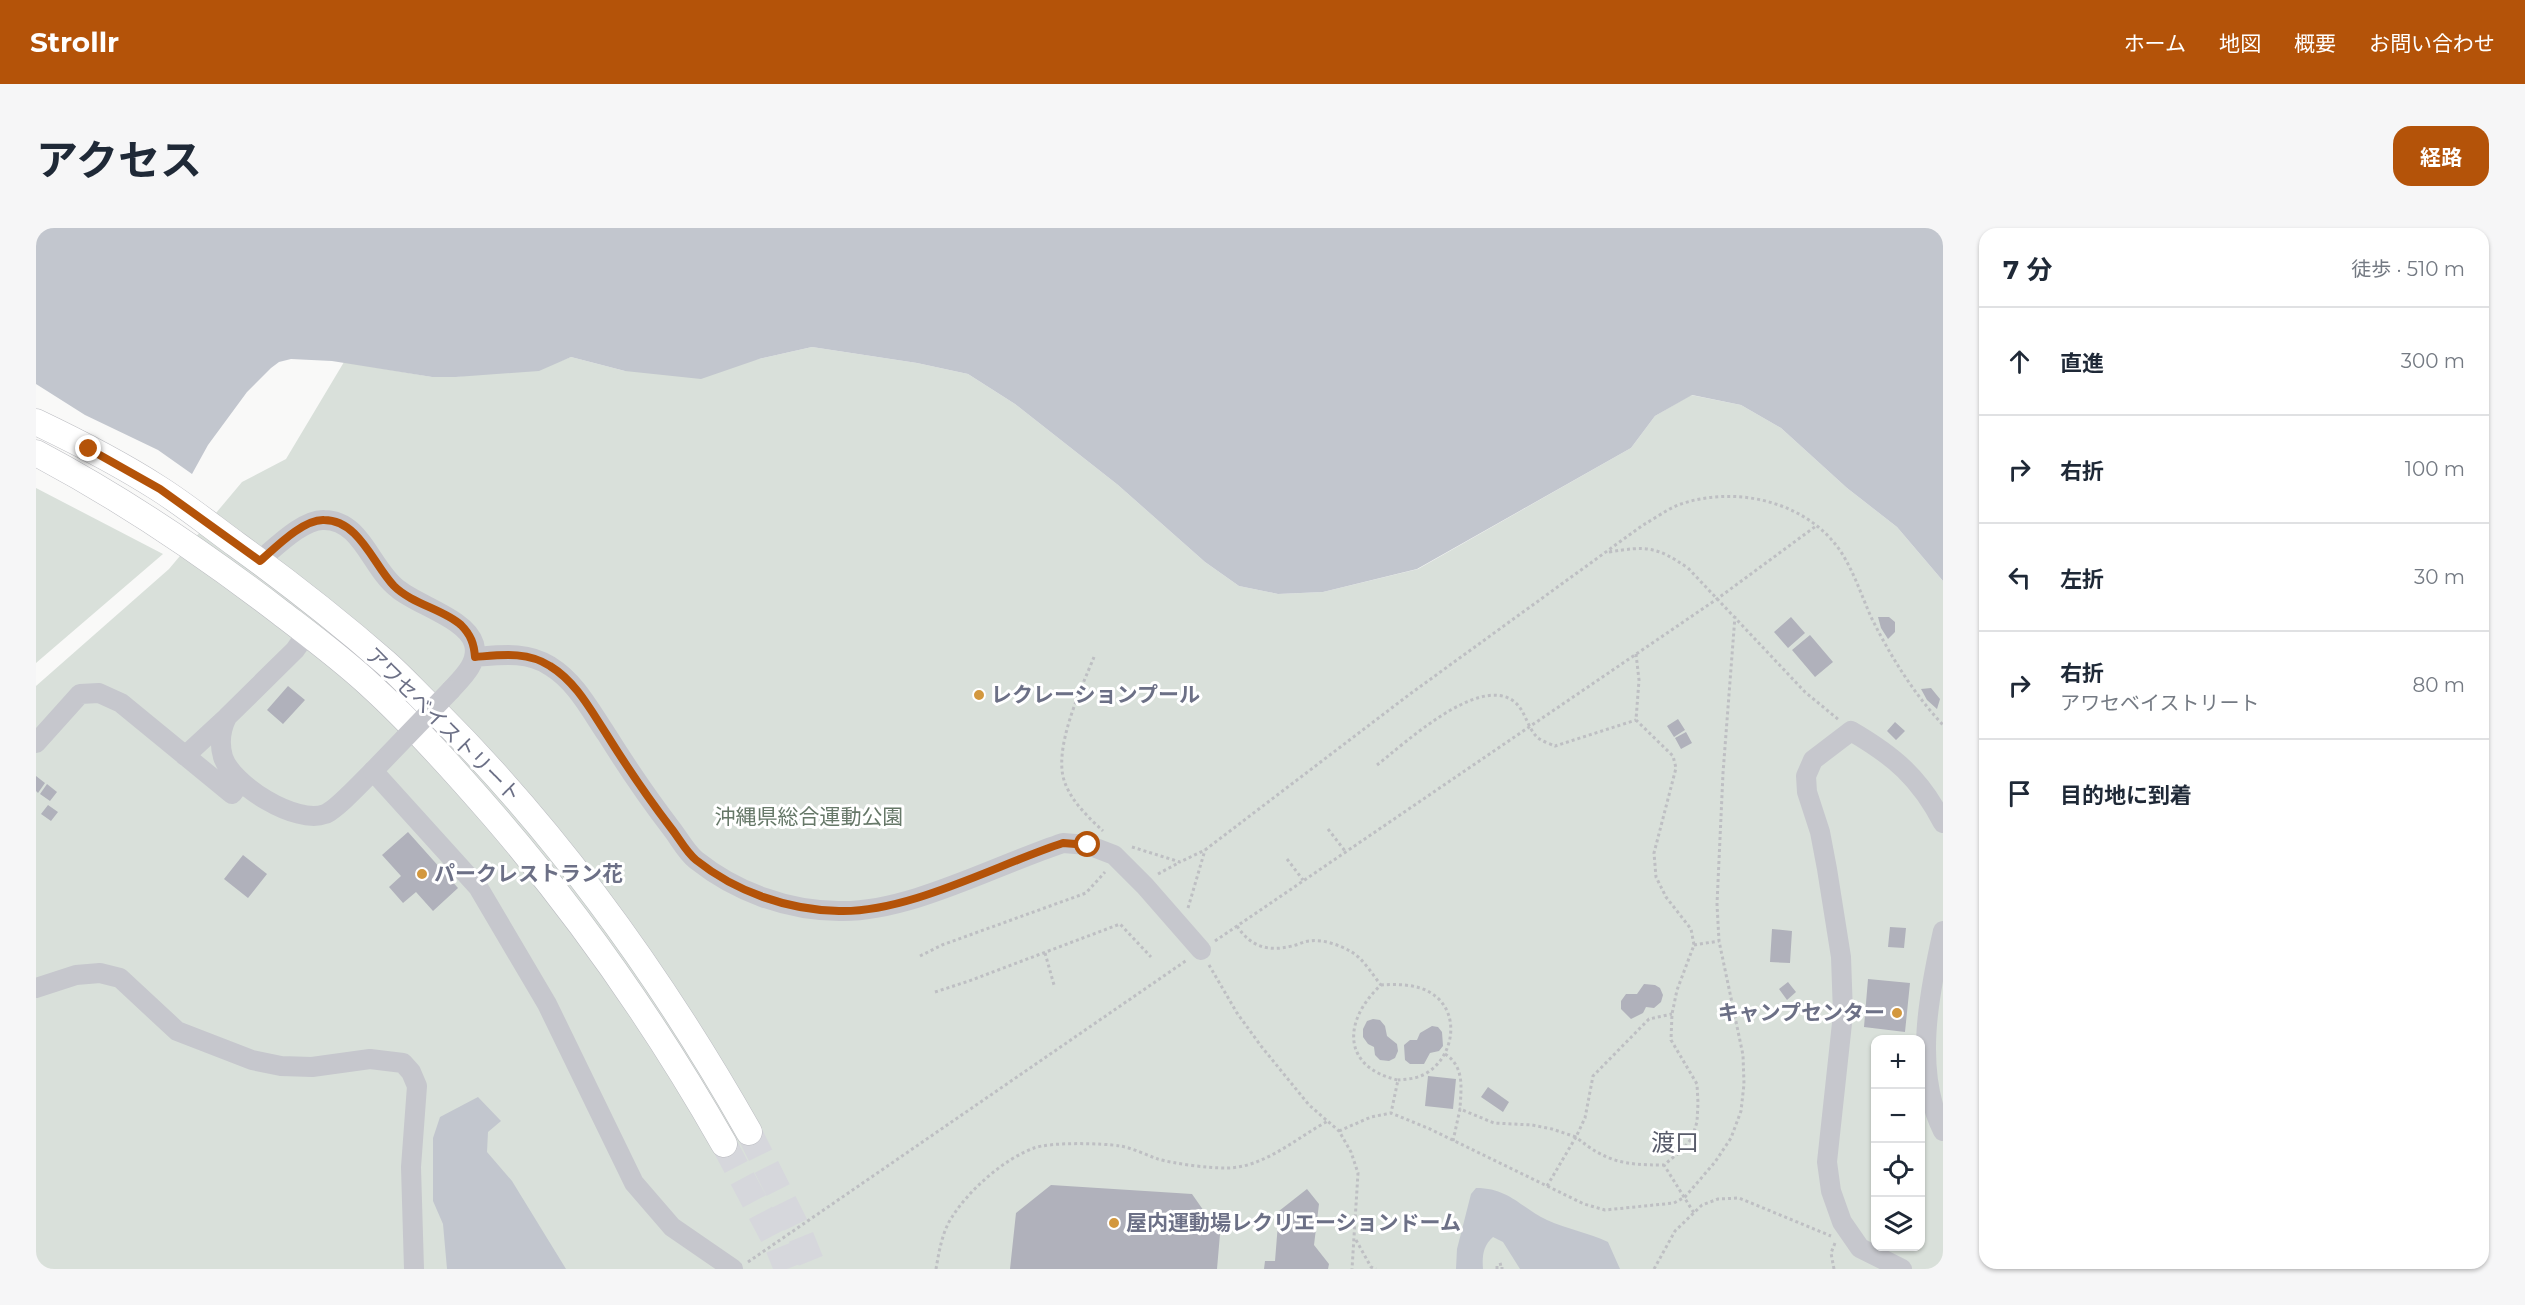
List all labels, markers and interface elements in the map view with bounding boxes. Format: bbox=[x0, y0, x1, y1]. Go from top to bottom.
text: Strollr bbox=[30, 25, 119, 59]
text: ホーム bbox=[2124, 31, 2186, 56]
text: 地図 bbox=[2219, 31, 2261, 56]
text: 概要 bbox=[2294, 31, 2336, 56]
text: お問い合わせ bbox=[2369, 31, 2495, 56]
button: 経路 bbox=[2393, 126, 2489, 186]
text: アクセス bbox=[36, 134, 202, 186]
text: 7 分 bbox=[2003, 254, 2052, 286]
text: 徒歩 · 510 m bbox=[2351, 257, 2465, 281]
icon: ahead bbox=[2003, 345, 2036, 378]
text: 300 m bbox=[2401, 349, 2465, 373]
text: 直進 bbox=[2060, 350, 2104, 377]
route end bbox=[75, 435, 101, 461]
icon: right bbox=[2003, 453, 2036, 486]
text: 100 m bbox=[2405, 457, 2465, 481]
text: 右折 bbox=[2060, 458, 2104, 485]
icon: left bbox=[2003, 561, 2036, 594]
text: 30 m bbox=[2414, 565, 2465, 589]
text: 左折 bbox=[2060, 566, 2104, 593]
street label: アワセベイストリート bbox=[360, 642, 526, 808]
text: 右折 bbox=[2060, 660, 2104, 687]
icon: right bbox=[2003, 669, 2036, 702]
text: 80 m bbox=[2413, 673, 2465, 697]
place label: レクレーションプール bbox=[991, 682, 1200, 707]
marker: レクレーションプール bbox=[972, 688, 986, 702]
text: アワセベイストリート bbox=[2060, 691, 2259, 715]
icon: arrive bbox=[2003, 777, 2036, 810]
text: 目的地に到着 bbox=[2060, 782, 2192, 809]
park label: 沖縄県総合運動公園 bbox=[715, 804, 904, 829]
route start bbox=[1074, 831, 1100, 857]
place label: パークレストラン花 bbox=[434, 861, 623, 886]
marker: パークレストラン花 bbox=[415, 867, 429, 881]
place label: キャンプセンター bbox=[1718, 1000, 1885, 1025]
marker: キャンプセンター bbox=[1890, 1006, 1904, 1020]
map controls bbox=[1871, 1035, 1925, 1251]
button: + bbox=[1871, 1035, 1925, 1089]
button: − bbox=[1871, 1089, 1925, 1143]
district label: 渡口 bbox=[1651, 1128, 1699, 1157]
button: locate bbox=[1871, 1143, 1925, 1197]
button: layers bbox=[1871, 1197, 1925, 1251]
place label: 屋内運動場レクリエーションドーム bbox=[1126, 1210, 1461, 1235]
marker: 屋内運動場レクリエーションドーム bbox=[1107, 1216, 1121, 1230]

